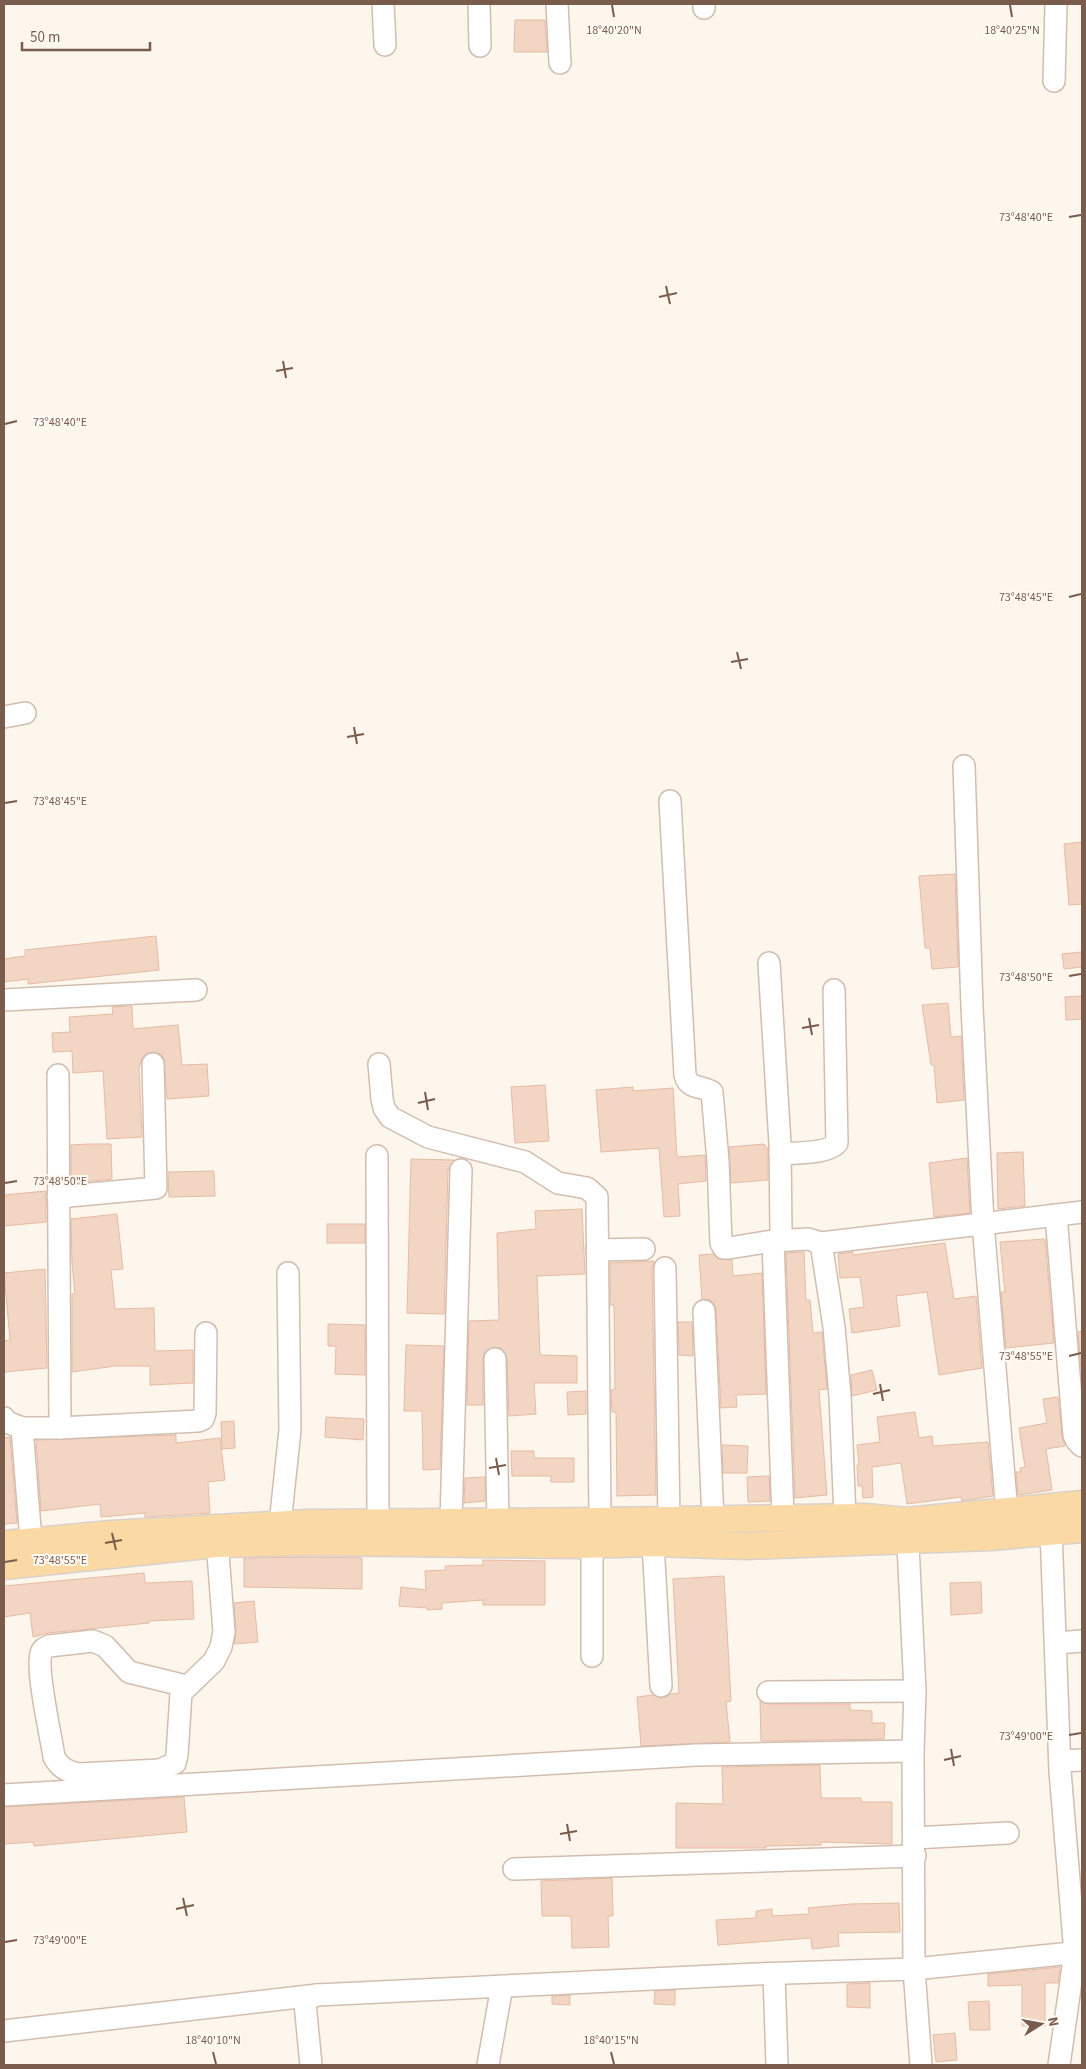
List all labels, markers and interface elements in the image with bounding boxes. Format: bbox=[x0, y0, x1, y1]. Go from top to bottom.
scale bar bbox=[22, 20, 150, 52]
text: 18°40'20"N bbox=[586, 22, 642, 39]
text: 18°40'25"N bbox=[984, 22, 1040, 39]
text: 50 m bbox=[30, 27, 60, 48]
text: 73°48'40"E bbox=[999, 209, 1053, 226]
text: 73°48'40"E bbox=[33, 414, 87, 431]
text: 73°48'45"E bbox=[999, 589, 1053, 606]
text: 73°48'45"E bbox=[33, 793, 87, 810]
text: 73°48'50"E bbox=[999, 969, 1053, 986]
text: 73°48'50"E bbox=[33, 1173, 87, 1190]
text: 73°48'55"E bbox=[999, 1348, 1053, 1365]
text: 73°48'55"E bbox=[33, 1552, 87, 1569]
text: 73°49'00"E bbox=[999, 1728, 1053, 1745]
text: 73°49'00"E bbox=[33, 1932, 87, 1949]
north arrow bbox=[1016, 1999, 1066, 2049]
text: N bbox=[1042, 2015, 1063, 2028]
text: 18°40'10"N bbox=[185, 2032, 241, 2049]
text: 18°40'15"N bbox=[583, 2032, 639, 2049]

